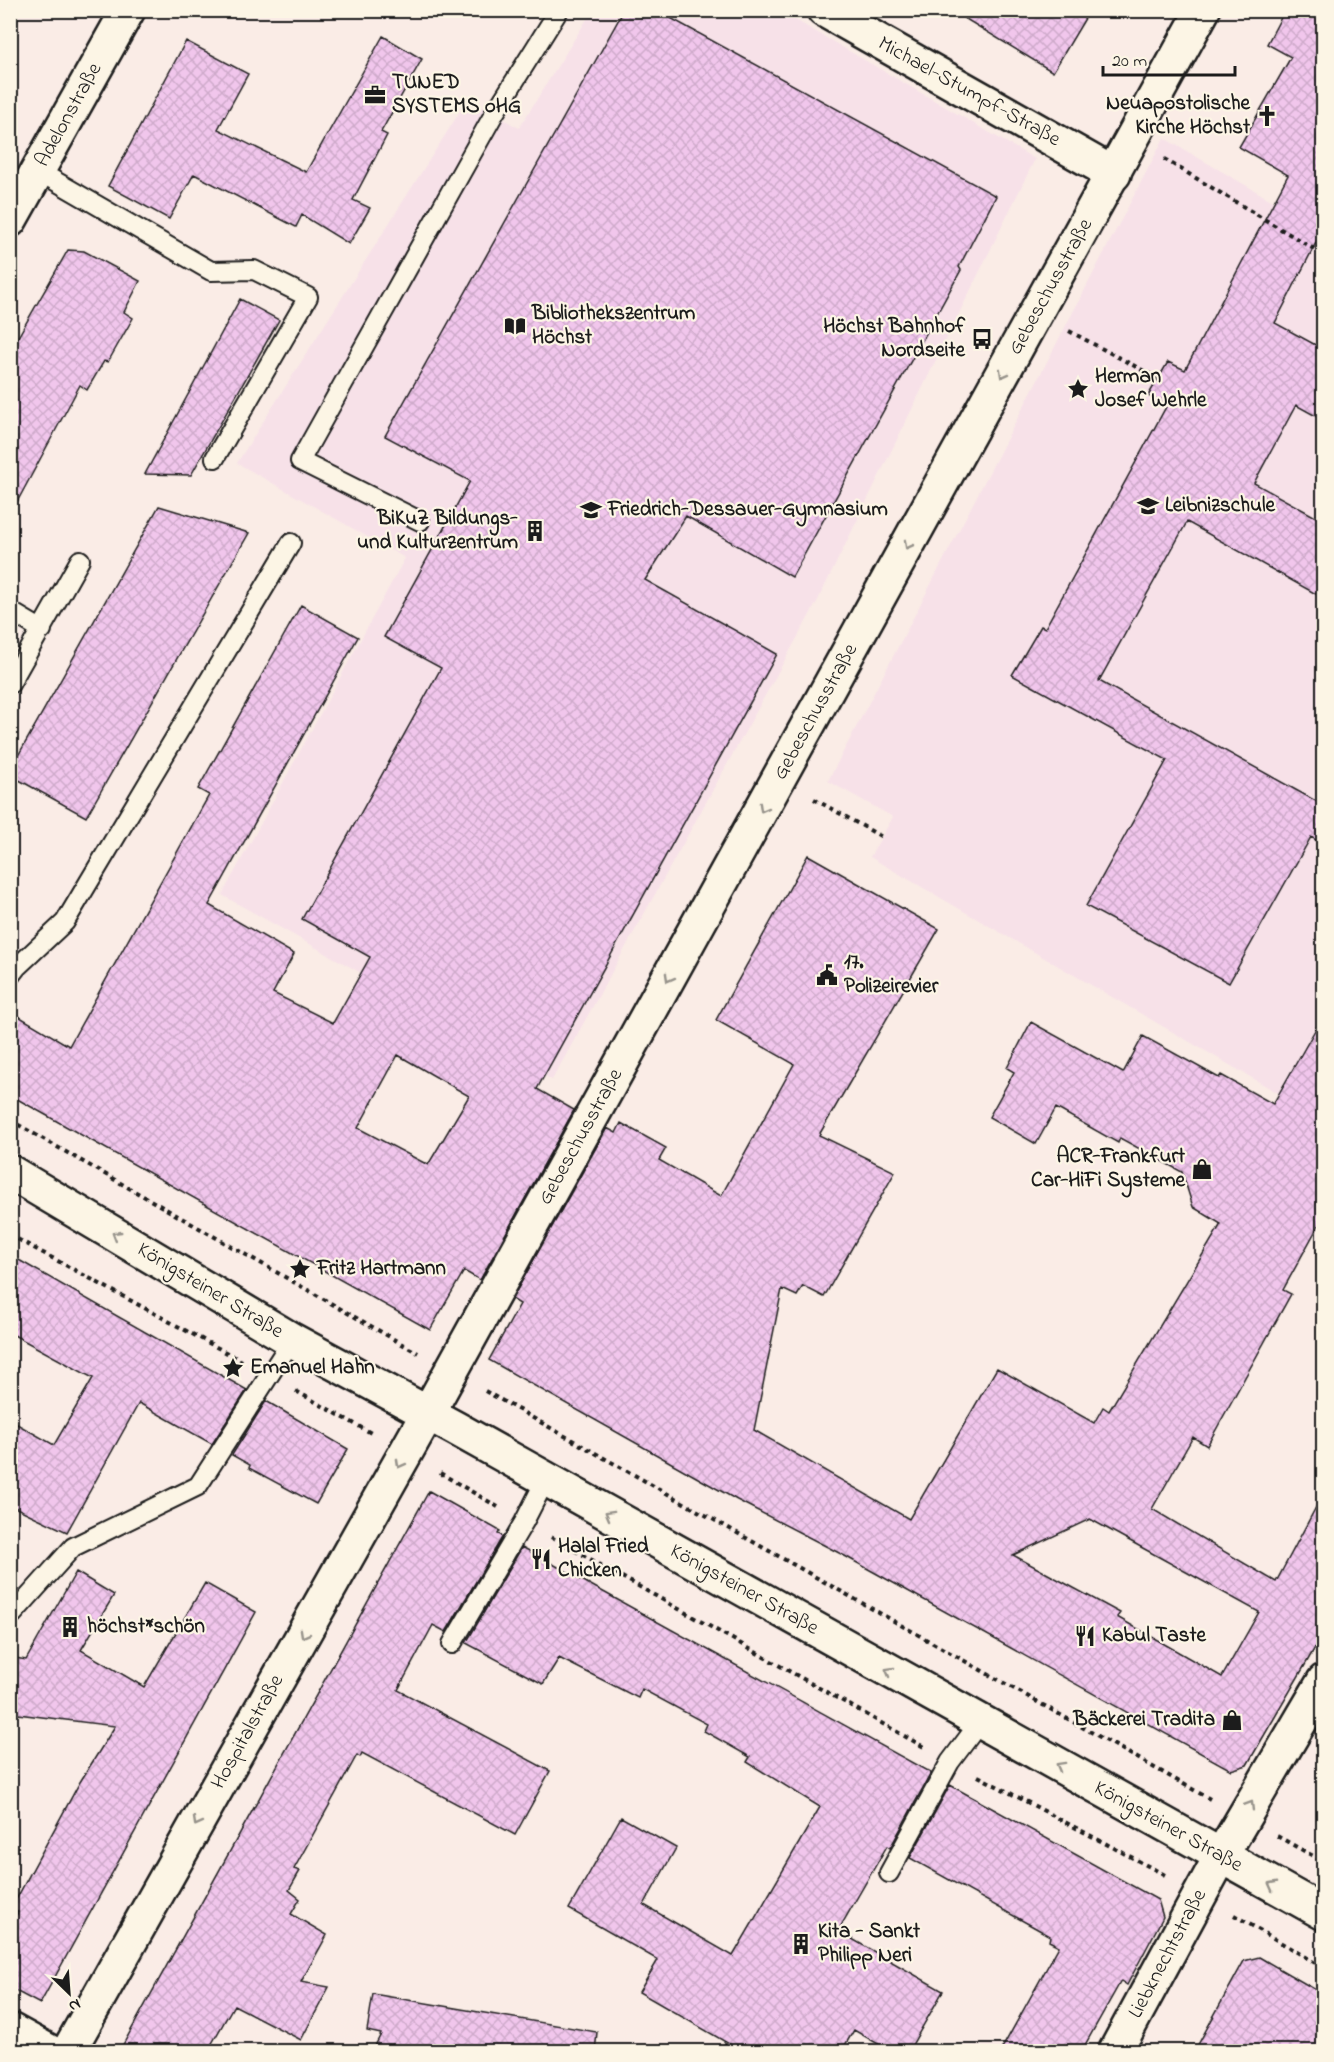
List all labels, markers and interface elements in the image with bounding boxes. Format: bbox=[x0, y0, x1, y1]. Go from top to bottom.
street label: Michael-Stumpf-Straße bbox=[872, 29, 1066, 155]
scale bar bbox=[1103, 39, 1235, 77]
text: 20 m bbox=[1112, 49, 1147, 75]
street label: Adelonstraße bbox=[28, 57, 110, 173]
place label: TUNED SYSTEMS oHG bbox=[392, 68, 521, 122]
office icon: TUNED SYSTEMS oHG bbox=[363, 83, 387, 107]
place label: Neuapostolische Kirche Höchst bbox=[1106, 89, 1251, 143]
church icon: Neuapostolische Kirche Höchst bbox=[1255, 104, 1279, 128]
street label: Gebeschusstraße bbox=[1001, 213, 1101, 361]
place label: Bibliothekszentrum Höchst bbox=[531, 299, 695, 353]
place label: Höchst Bahnhof Nordseite bbox=[823, 312, 966, 366]
library icon: Bibliothekszentrum Höchst bbox=[503, 314, 527, 338]
bus stop icon: Höchst Bahnhof Nordseite bbox=[970, 327, 994, 351]
place label: Herman Josef Wehrle bbox=[1095, 362, 1207, 416]
one-way arrow bbox=[998, 368, 1010, 379]
place icon: Herman Josef Wehrle bbox=[1066, 377, 1090, 401]
place label: Leibnizschule bbox=[1165, 491, 1275, 521]
school or university icon: Leibnizschule bbox=[1136, 494, 1160, 518]
place label: Friedrich-Dessauer-Gymnasium bbox=[607, 495, 888, 527]
school or university icon: Friedrich-Dessauer-Gymnasium bbox=[579, 498, 603, 522]
place label: BiKuZ Bildungs- und Kulturzentrum bbox=[357, 504, 518, 558]
building icon: BiKuZ Bildungs- und Kulturzentrum bbox=[523, 519, 547, 543]
one-way arrow bbox=[904, 539, 915, 549]
street label: Gebeschusstraße bbox=[766, 638, 866, 786]
one-way arrow bbox=[759, 801, 770, 812]
place label: 17. Polizeirevier bbox=[844, 948, 939, 1002]
public building icon: 17. Polizeirevier bbox=[815, 963, 839, 987]
one-way arrow bbox=[665, 972, 676, 982]
street label: Gebeschusstraße bbox=[531, 1063, 631, 1211]
place label: ACR-Frankfurt Car-HiFi Systeme bbox=[1031, 1142, 1186, 1198]
shop icon: ACR-Frankfurt Car-HiFi Systeme bbox=[1190, 1157, 1214, 1181]
one-way arrow bbox=[112, 1231, 122, 1242]
street label: Königsteiner Straße bbox=[130, 1235, 289, 1349]
place label: Fritz Hartmann bbox=[316, 1254, 446, 1284]
place icon: Fritz Hartmann bbox=[288, 1257, 312, 1281]
place label: Emanuel Hahn bbox=[250, 1353, 375, 1383]
place icon: Emanuel Hahn bbox=[221, 1356, 245, 1380]
one-way arrow bbox=[395, 1458, 407, 1468]
one-way arrow bbox=[605, 1510, 615, 1521]
place label: Halal Fried Chicken bbox=[558, 1532, 649, 1586]
street label: Königsteiner Straße bbox=[663, 1537, 824, 1645]
restaurant icon: Halal Fried Chicken bbox=[529, 1547, 553, 1571]
place label: höchst*schön bbox=[87, 1612, 205, 1642]
building icon: höchst*schön bbox=[58, 1615, 82, 1639]
place label: Kabul Taste bbox=[1102, 1621, 1206, 1651]
restaurant icon: Kabul Taste bbox=[1073, 1624, 1097, 1648]
one-way arrow bbox=[299, 1628, 311, 1638]
one-way arrow bbox=[885, 1667, 895, 1678]
street label: Hospitalstraße bbox=[204, 1669, 292, 1795]
place label: Bäckerei Tradita bbox=[1073, 1705, 1215, 1735]
shop icon: Bäckerei Tradita bbox=[1220, 1708, 1244, 1732]
one-way arrow bbox=[1055, 1762, 1066, 1773]
street label: Königsteiner Straße bbox=[1087, 1774, 1248, 1882]
one-way arrow bbox=[1243, 1801, 1254, 1811]
one-way arrow bbox=[193, 1816, 204, 1826]
one-way arrow bbox=[1268, 1881, 1279, 1892]
street label: Liebknechtstraße bbox=[1121, 1883, 1215, 2024]
place label: Kita - Sankt Philipp Neri bbox=[818, 1917, 921, 1971]
building icon: Kita - Sankt Philipp Neri bbox=[789, 1932, 813, 1956]
north arrow bbox=[39, 1963, 99, 2023]
text: N bbox=[64, 1992, 84, 2018]

